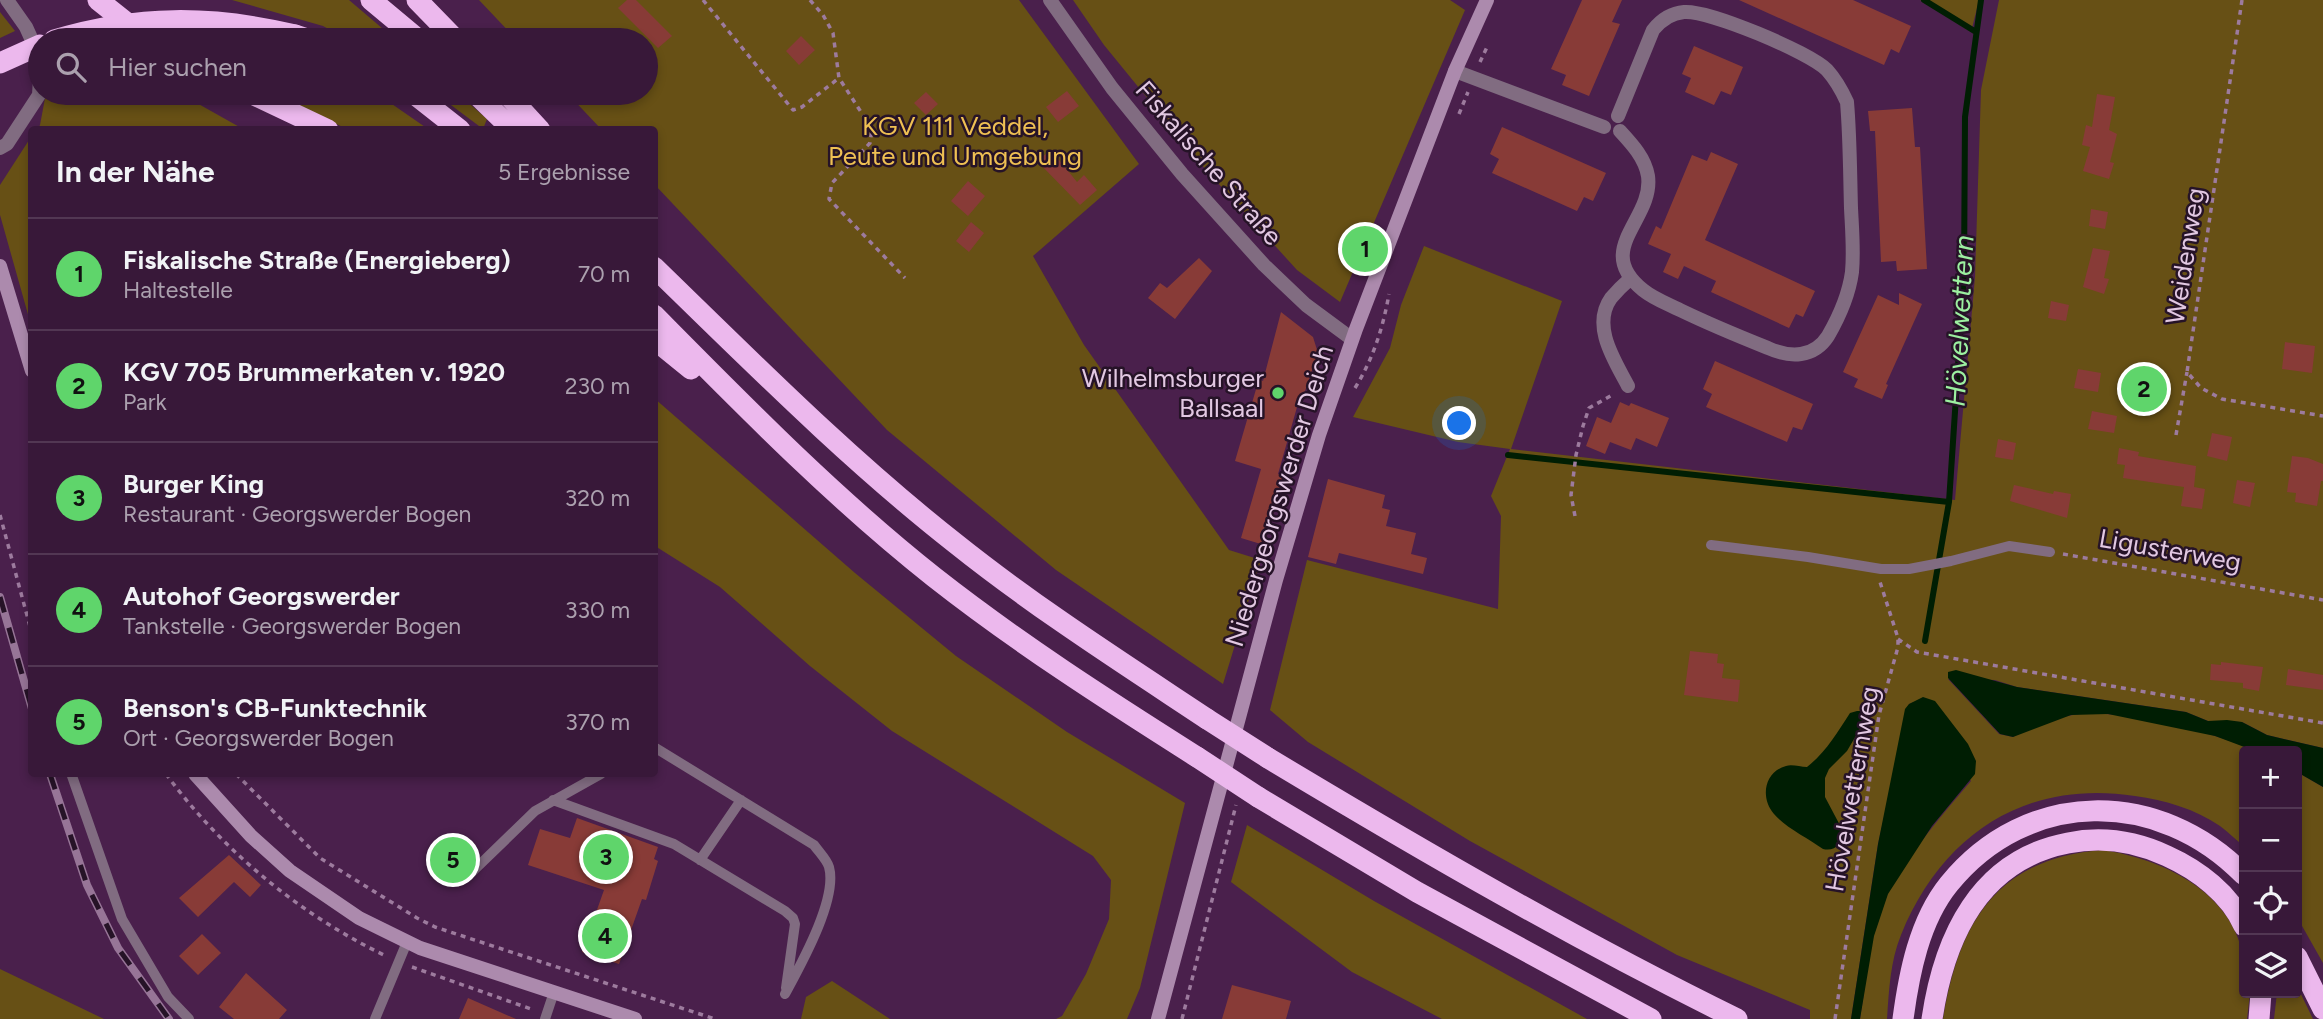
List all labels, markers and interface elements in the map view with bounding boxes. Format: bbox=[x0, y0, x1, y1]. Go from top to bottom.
search box bbox=[28, 28, 658, 105]
icon: search bbox=[52, 48, 90, 86]
text: Hier suchen bbox=[108, 51, 247, 83]
street label: Fiskalische Straße bbox=[1129, 74, 1289, 252]
park label: KGV 111 Veddel, Peute und Umgebung bbox=[828, 110, 1082, 172]
text: In der Nähe bbox=[56, 153, 215, 190]
text: 5 Ergebnisse bbox=[498, 158, 630, 186]
street label: Weidenweg bbox=[2158, 186, 2212, 326]
pin: 1 bbox=[1342, 223, 1388, 275]
water label: Hövelwettern bbox=[1938, 234, 1980, 408]
text: Fiskalische Straße (Energieberg) bbox=[123, 244, 511, 276]
text: 1 bbox=[74, 260, 84, 288]
text: 70 m bbox=[578, 260, 630, 288]
text: Haltestelle bbox=[123, 276, 233, 304]
street label: Niedergeorgswerder Deich bbox=[1218, 341, 1340, 651]
text: KGV 705 Brummerkaten v. 1920 bbox=[123, 356, 505, 388]
place label: Wilhelmsburger Ballsaal bbox=[1082, 362, 1264, 424]
pin: 2 bbox=[2121, 363, 2167, 415]
text: 2 bbox=[72, 372, 86, 400]
text: 230 m bbox=[565, 372, 630, 400]
marker: Wilhelmsburger Ballsaal bbox=[1270, 385, 1286, 401]
text: Park bbox=[123, 388, 167, 416]
your location bbox=[1442, 406, 1476, 440]
text: Burger King bbox=[123, 468, 264, 500]
text: 3 bbox=[73, 484, 85, 512]
text: 320 m bbox=[565, 484, 630, 512]
text: Restaurant · Georgswerder Bogen bbox=[123, 500, 471, 528]
street label: Ligusterweg bbox=[2096, 522, 2244, 578]
text: Autohof Georgswerder bbox=[123, 580, 400, 612]
text: 4 bbox=[72, 596, 86, 624]
text: 330 m bbox=[565, 596, 630, 624]
text: Tankstelle · Georgswerder Bogen bbox=[123, 612, 461, 640]
street label: Hövelwetternweg bbox=[1818, 684, 1886, 894]
text: Benson's CB-Funktechnik bbox=[123, 692, 427, 724]
text: 5 bbox=[72, 708, 86, 736]
text: 370 m bbox=[565, 708, 630, 736]
text: Ort · Georgswerder Bogen bbox=[123, 724, 394, 752]
map controls bbox=[2239, 746, 2302, 998]
button: + bbox=[2239, 746, 2302, 809]
button: − bbox=[2239, 809, 2302, 872]
pin: 3 bbox=[583, 831, 629, 883]
pin: 5 bbox=[430, 834, 476, 886]
button: locate bbox=[2239, 872, 2302, 935]
pin: 4 bbox=[582, 910, 628, 962]
button: layers bbox=[2239, 935, 2302, 998]

